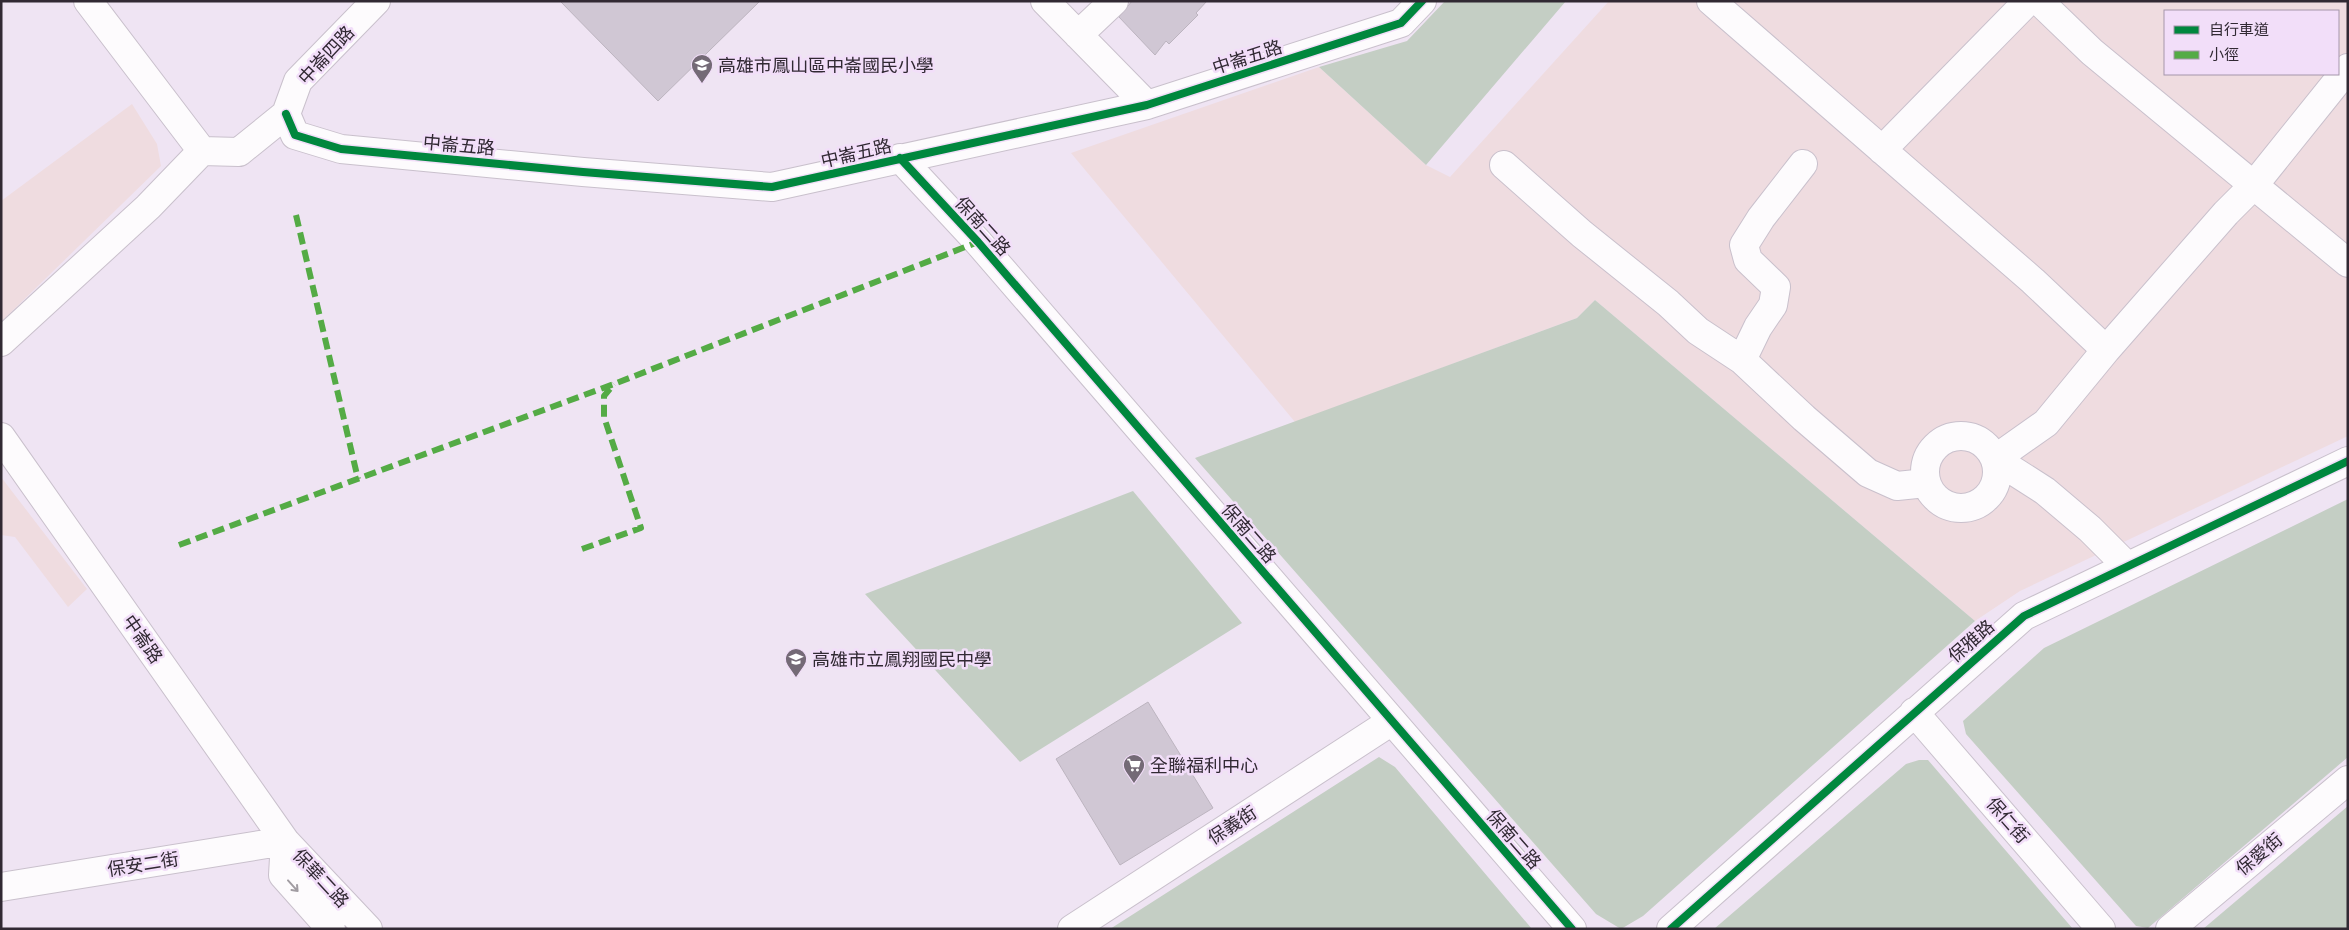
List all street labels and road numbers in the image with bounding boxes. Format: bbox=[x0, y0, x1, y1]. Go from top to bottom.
street label: 中崙四路 bbox=[293, 21, 359, 89]
street label: 中崙五路 bbox=[1209, 35, 1285, 79]
street label: 中崙五路 bbox=[422, 130, 496, 160]
street label: 中崙五路 bbox=[818, 134, 894, 172]
street label: 保南二路 bbox=[950, 192, 1016, 260]
street label: 保南二路 bbox=[1217, 498, 1281, 568]
street label: 中崙路 bbox=[118, 610, 168, 668]
street label: 保雅路 bbox=[1943, 615, 1999, 667]
street label: 保仁街 bbox=[1982, 792, 2034, 848]
street label: 保義街 bbox=[1203, 801, 1261, 849]
street label: 保南二路 bbox=[1482, 804, 1546, 874]
street label: 保愛街 bbox=[2231, 828, 2287, 880]
street label: 保華二路 bbox=[288, 844, 354, 912]
street label: 保安二街 bbox=[106, 847, 180, 881]

